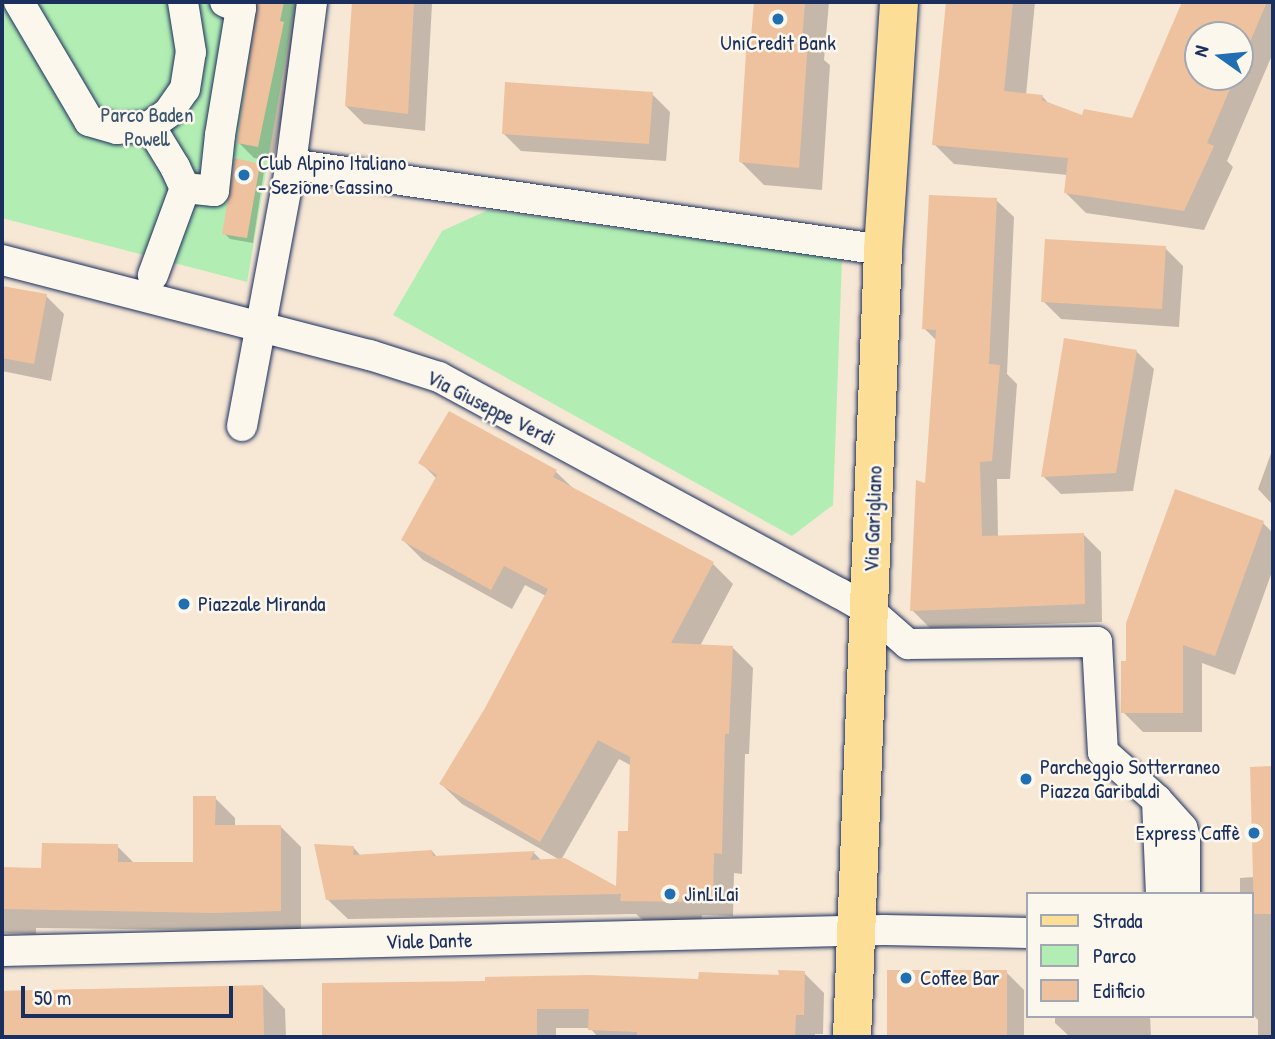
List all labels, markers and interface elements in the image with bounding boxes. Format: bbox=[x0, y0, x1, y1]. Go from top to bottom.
marker: UniCredit Bank bbox=[770, 11, 786, 27]
north arrow bbox=[1184, 21, 1254, 91]
place label: UniCredit Bank bbox=[720, 30, 836, 56]
text: N bbox=[1187, 43, 1215, 59]
park label: Parco Baden Powell bbox=[101, 102, 193, 152]
place label: Club Alpino Italiano - Sezione Cassino bbox=[258, 150, 406, 200]
marker: Club Alpino Italiano - Sezione Cassino bbox=[236, 167, 252, 183]
street label: Via Giuseppe Verdi bbox=[422, 365, 560, 451]
street label: Via Garigliano bbox=[859, 465, 887, 573]
place label: Piazzale Miranda bbox=[198, 591, 325, 617]
marker: Piazzale Miranda bbox=[176, 596, 192, 612]
place label: Parcheggio Sotterraneo Piazza Garibaldi bbox=[1040, 754, 1220, 804]
marker: Parcheggio Sotterraneo Piazza Garibaldi bbox=[1018, 771, 1034, 787]
place label: Express Caffè bbox=[1136, 820, 1240, 846]
marker: Express Caffè bbox=[1246, 825, 1262, 841]
place label: JinLiLai bbox=[684, 881, 739, 907]
marker: JinLiLai bbox=[662, 886, 678, 902]
legend bbox=[1026, 892, 1254, 1018]
text: Strada bbox=[1093, 906, 1143, 935]
street label: Viale Dante bbox=[385, 928, 473, 954]
text: Parco bbox=[1093, 941, 1136, 970]
place label: Coffee Bar bbox=[920, 965, 1000, 991]
marker: Coffee Bar bbox=[898, 970, 914, 986]
scale bar bbox=[24, 972, 236, 1016]
text: Edificio bbox=[1093, 976, 1145, 1005]
text: 50 m bbox=[34, 983, 71, 1012]

